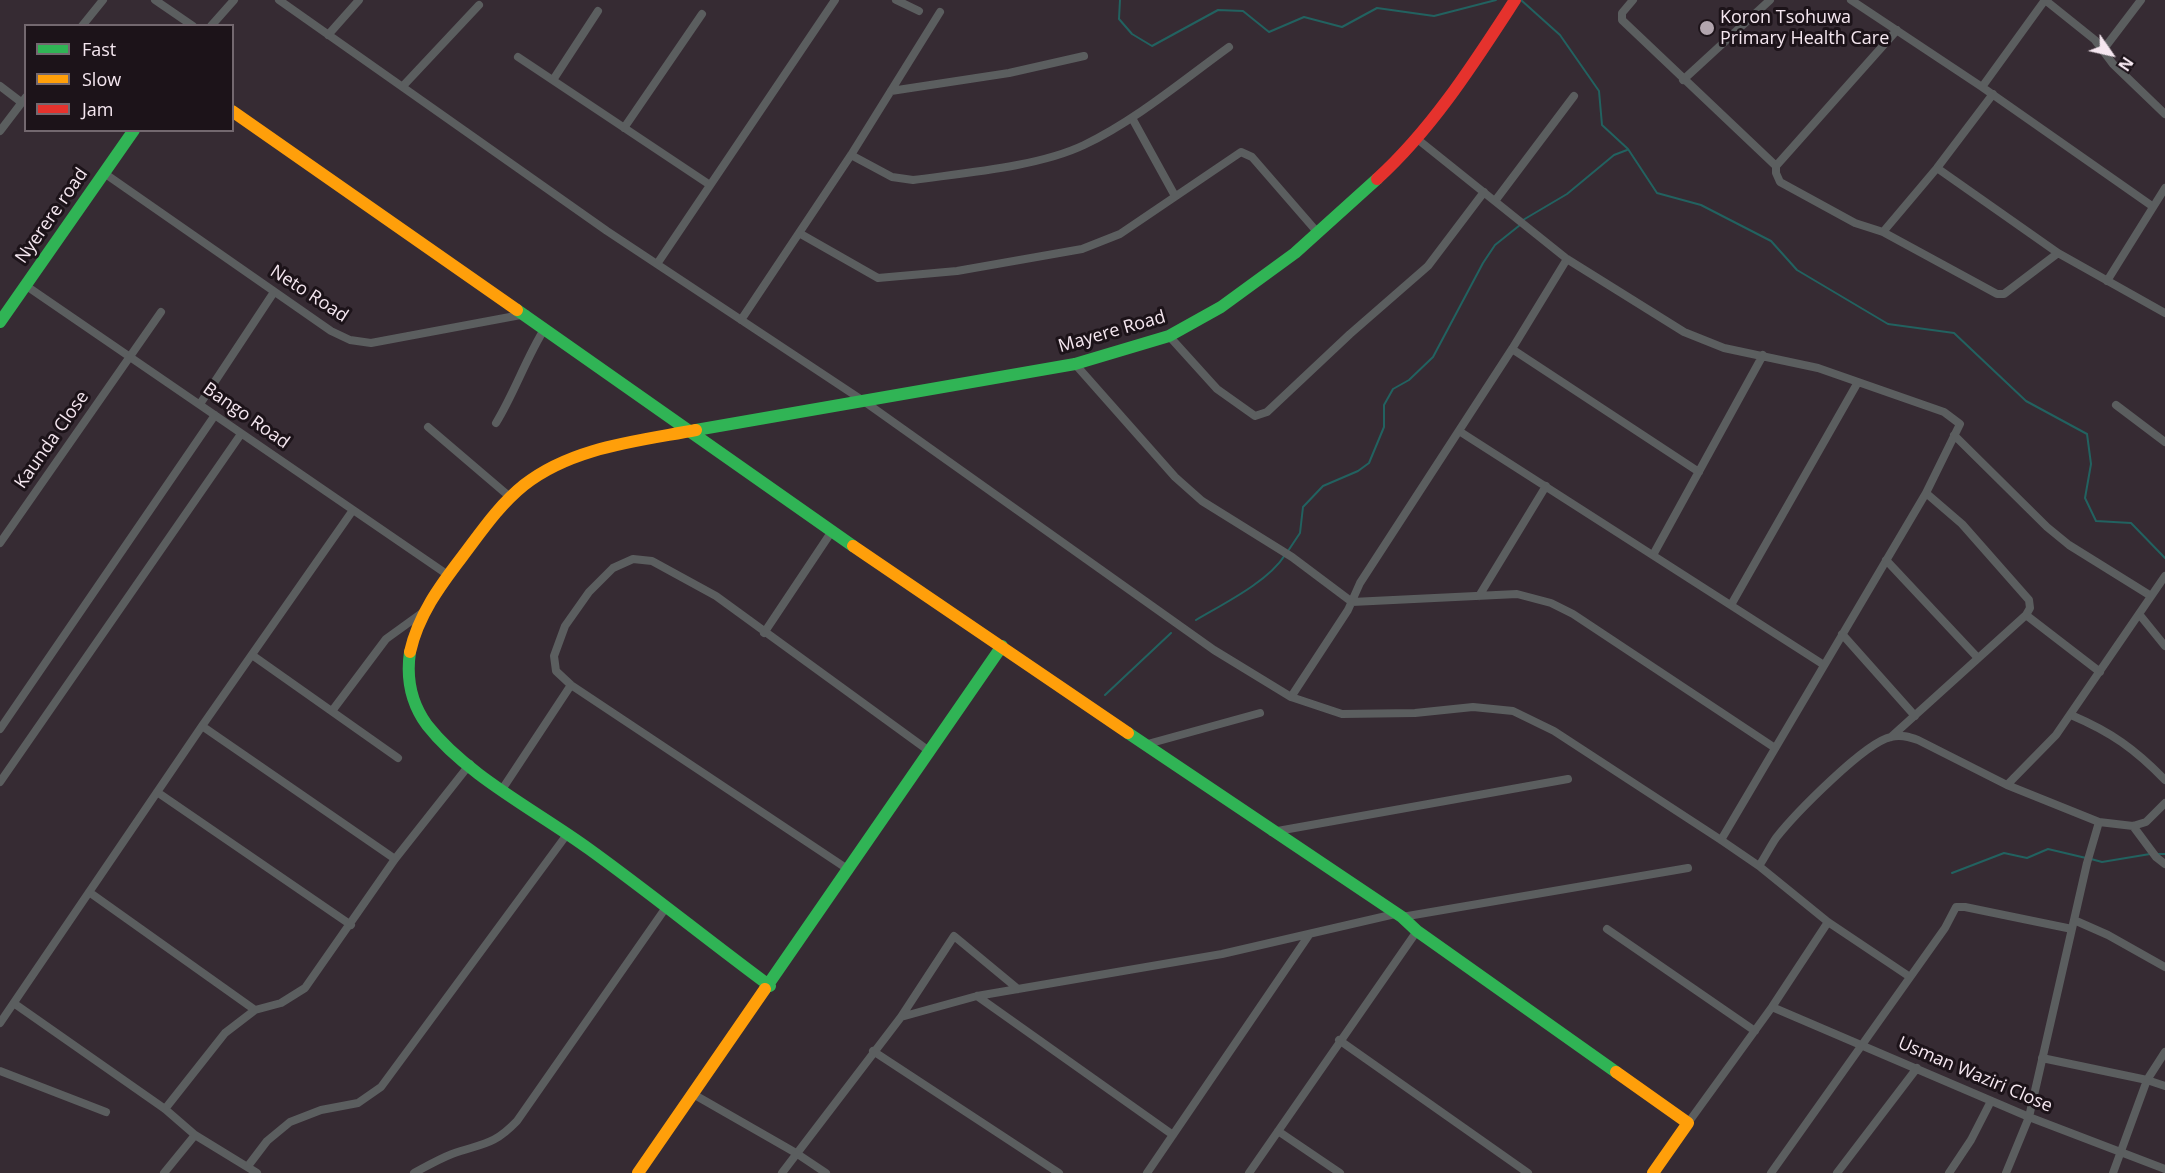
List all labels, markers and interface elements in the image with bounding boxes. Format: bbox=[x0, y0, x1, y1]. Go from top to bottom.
place label: Koron Tsohuwa Primary Health Care bbox=[1720, 7, 1889, 50]
marker: Koron Tsohuwa Primary Health Care bbox=[1698, 19, 1716, 37]
legend bbox=[24, 24, 234, 132]
north arrow bbox=[2081, 24, 2141, 84]
text: Fast bbox=[82, 37, 116, 61]
text: N bbox=[2113, 53, 2139, 76]
text: Slow bbox=[82, 67, 121, 91]
text: Jam bbox=[82, 97, 114, 121]
street label: Nyerere road bbox=[11, 164, 93, 268]
street label: Neto Road bbox=[266, 261, 352, 327]
street label: Mayere Road bbox=[1056, 306, 1168, 358]
street label: Bango Road bbox=[198, 378, 294, 454]
street label: Kaunda Close bbox=[10, 387, 94, 493]
street label: Usman Waziri Close bbox=[1895, 1033, 2055, 1117]

